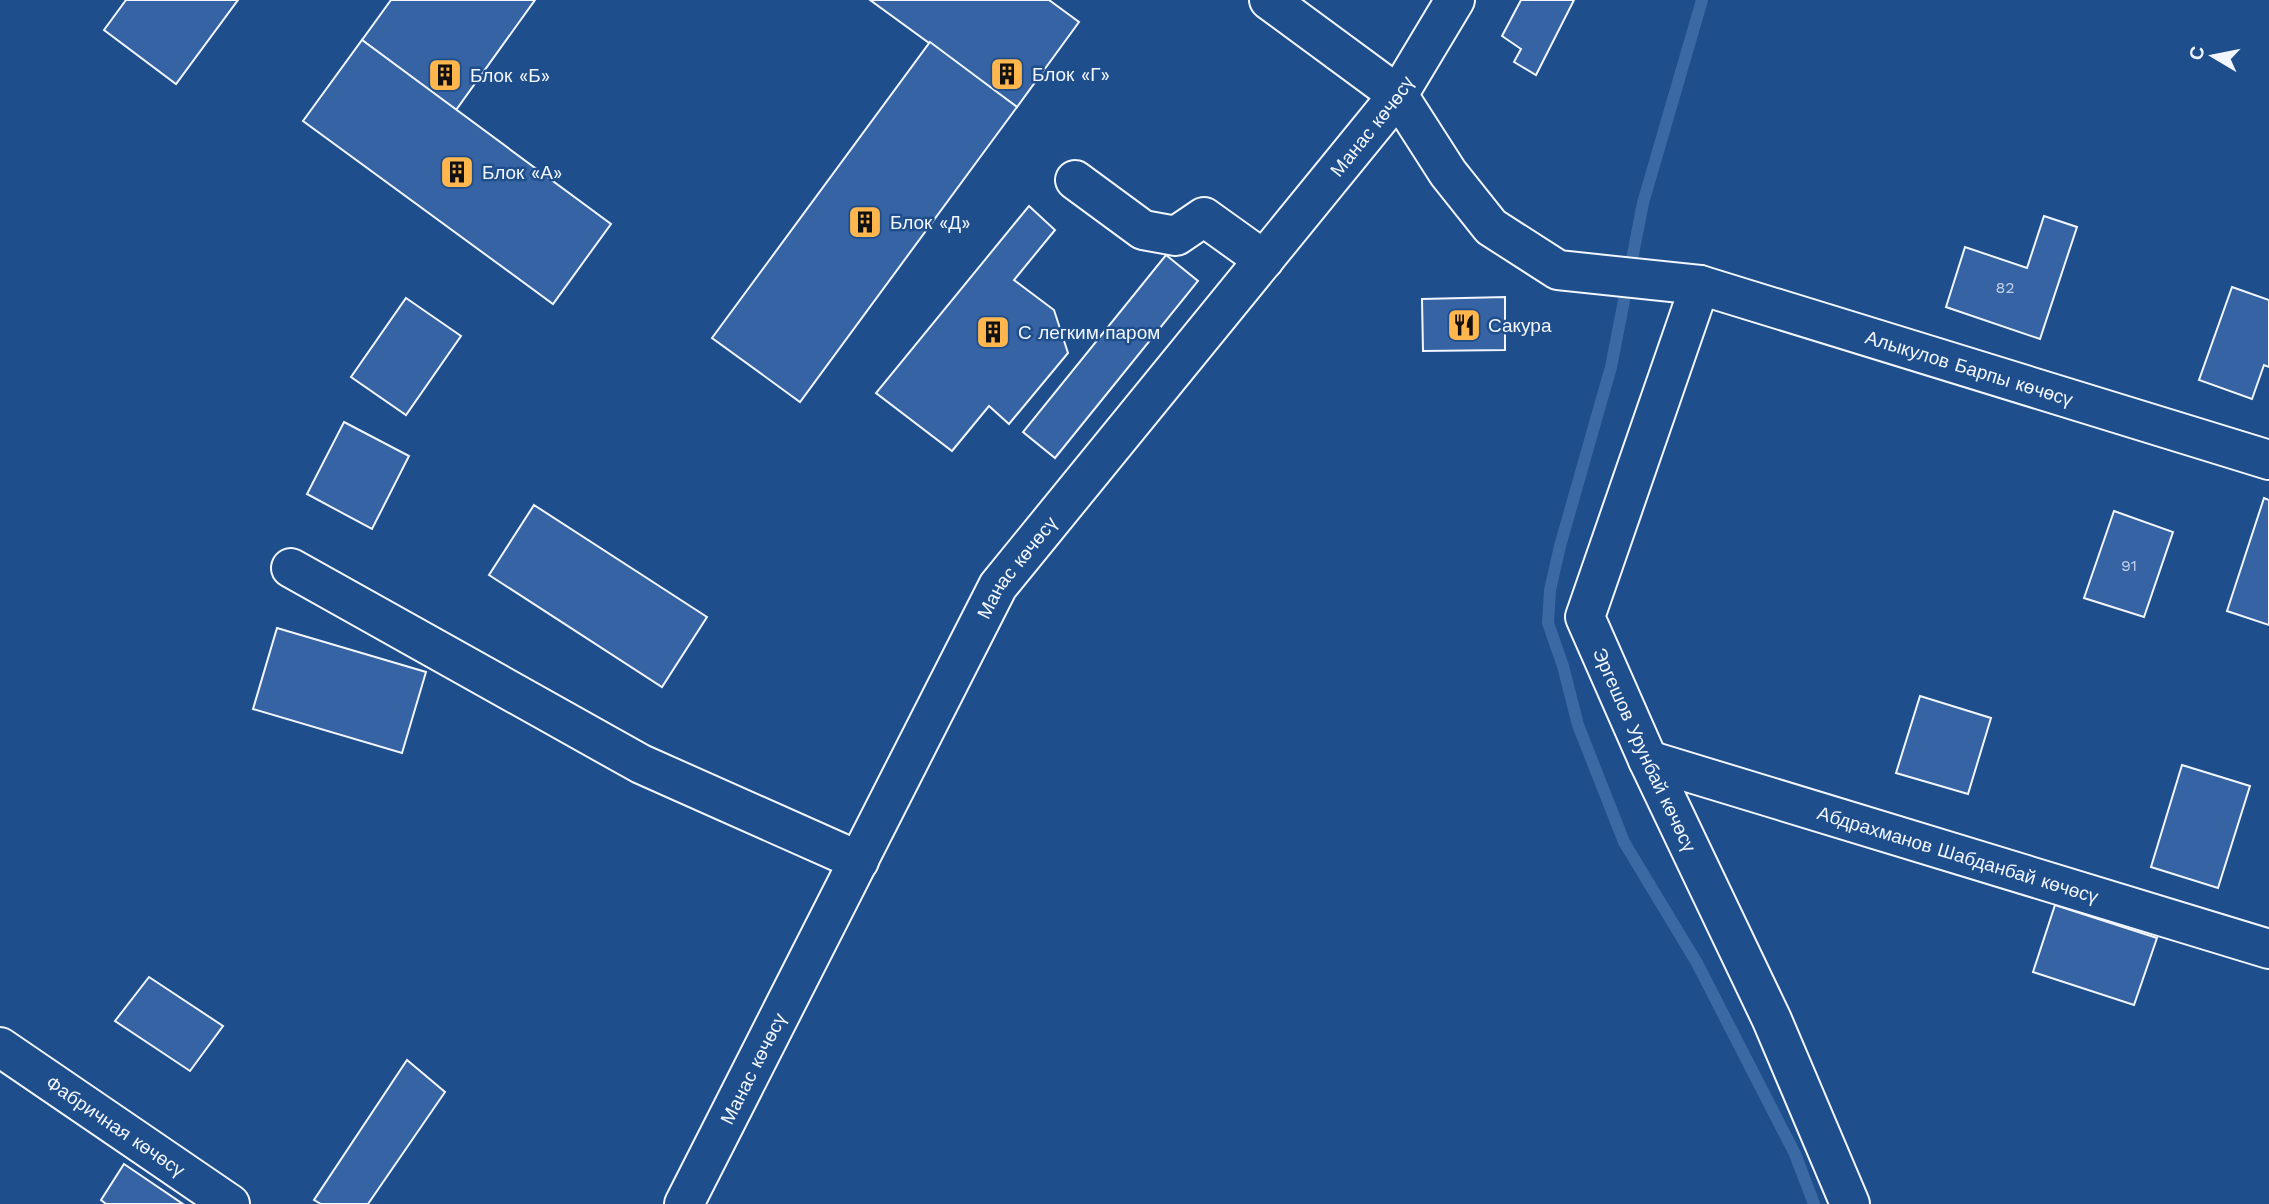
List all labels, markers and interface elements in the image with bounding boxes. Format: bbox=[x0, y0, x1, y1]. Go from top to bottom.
north arrow bbox=[2178, 21, 2248, 91]
text: С bbox=[2184, 44, 2209, 62]
building icon: Блок «Г» bbox=[988, 55, 1026, 93]
building icon: Блок «Б» bbox=[426, 56, 464, 94]
place label: Блок «Г» bbox=[1032, 63, 1110, 86]
place label: Блок «Б» bbox=[470, 64, 550, 87]
street label: Манас көчөсү bbox=[1325, 71, 1419, 181]
building icon: Блок «А» bbox=[438, 153, 476, 191]
place label: Блок «А» bbox=[482, 161, 562, 184]
building icon: Блок «Д» bbox=[846, 203, 884, 241]
place label: Блок «Д» bbox=[890, 211, 971, 234]
house number: 82 bbox=[1995, 278, 2015, 297]
restaurant icon: Сакура bbox=[1445, 306, 1483, 344]
building icon: С легким паром bbox=[974, 313, 1012, 351]
place label: Сакура bbox=[1488, 314, 1552, 337]
place label: С легким паром bbox=[1018, 321, 1160, 344]
street label: Алыкулов Барпы көчөсү bbox=[1863, 326, 2076, 411]
street label: Манас көчөсү bbox=[972, 511, 1062, 623]
house number: 91 bbox=[2121, 556, 2137, 575]
street label: Эргешов Урунбай көчөсү bbox=[1588, 644, 1701, 856]
street label: Абдрахманов Шабданбай көчөсү bbox=[1815, 801, 2102, 909]
street label: Манас көчөсү bbox=[715, 1009, 791, 1128]
street label: Фабричная көчөсү bbox=[41, 1071, 190, 1182]

